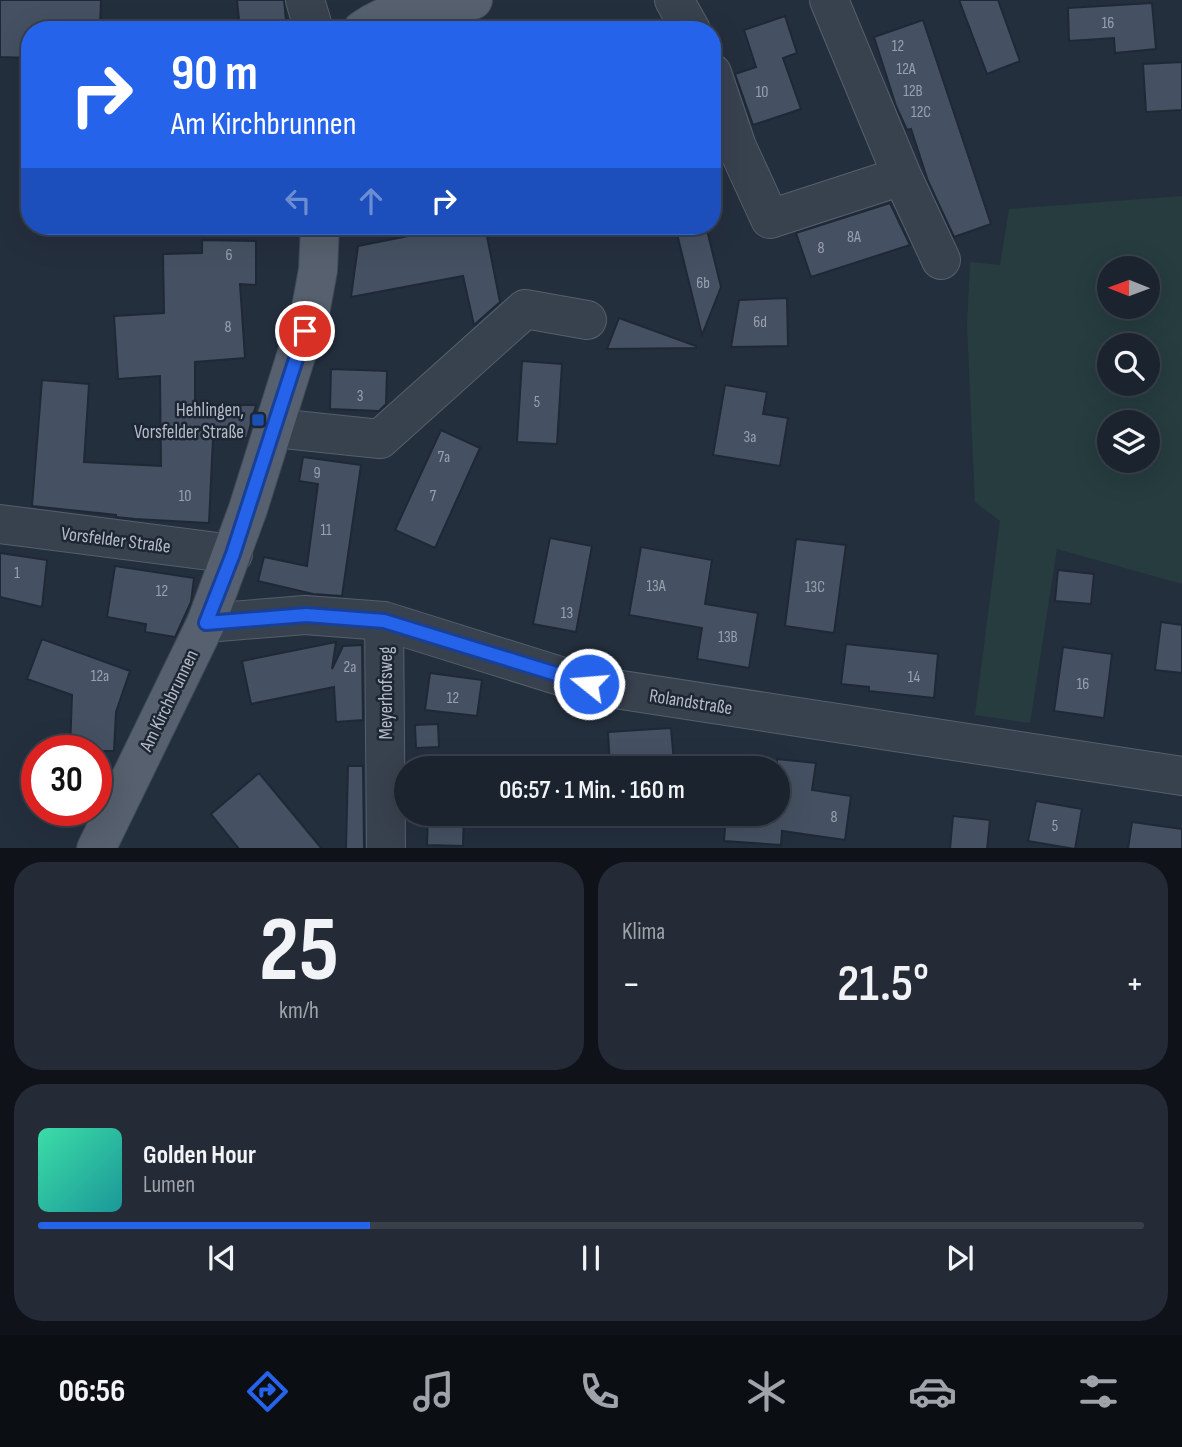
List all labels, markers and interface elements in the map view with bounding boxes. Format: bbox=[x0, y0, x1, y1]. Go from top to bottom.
house number: 16 bbox=[1102, 14, 1114, 33]
house number: 12 bbox=[892, 37, 904, 56]
text: 90 m bbox=[171, 45, 258, 104]
icon: right bbox=[56, 49, 147, 140]
house number: 12A bbox=[896, 60, 916, 79]
house number: 12B bbox=[903, 82, 923, 101]
house number: 10 bbox=[756, 83, 768, 102]
house number: 12C bbox=[911, 103, 931, 122]
text: Am Kirchbrunnen bbox=[171, 105, 356, 144]
icon: left bbox=[279, 182, 317, 220]
icon: ahead bbox=[352, 182, 390, 220]
icon: right bbox=[425, 182, 463, 220]
house number: 8A bbox=[847, 228, 861, 247]
house number: 8 bbox=[817, 239, 825, 258]
house number: 6 bbox=[225, 246, 233, 265]
north arrow bbox=[1097, 256, 1160, 318]
map controls bbox=[1097, 256, 1160, 473]
house number: 6b bbox=[696, 274, 710, 293]
pin bbox=[275, 301, 335, 361]
icon: arrive bbox=[286, 312, 324, 350]
house number: 6d bbox=[753, 313, 767, 332]
house number: 8 bbox=[224, 318, 232, 337]
button: search bbox=[1097, 333, 1160, 396]
house number: 3 bbox=[357, 387, 363, 406]
house number: 5 bbox=[534, 393, 540, 412]
place label: Hehlingen, Vorsfelder Straße bbox=[134, 399, 244, 444]
button: layers bbox=[1097, 410, 1160, 473]
marker: Hehlingen, Vorsfelder Straße bbox=[250, 412, 266, 428]
house number: 3a bbox=[744, 428, 756, 447]
house number: 7a bbox=[438, 448, 450, 467]
house number: 9 bbox=[313, 464, 321, 483]
house number: 10 bbox=[179, 487, 191, 506]
house number: 7 bbox=[430, 487, 437, 506]
house number: 11 bbox=[320, 521, 332, 540]
street label: Vorsfelder Straße bbox=[60, 522, 172, 559]
house number: 1 bbox=[14, 564, 20, 583]
house number: 13A bbox=[646, 577, 666, 596]
house number: 13C bbox=[805, 578, 825, 597]
house number: 12 bbox=[156, 582, 168, 601]
house number: 13 bbox=[561, 604, 573, 623]
house number: 13B bbox=[718, 628, 738, 647]
street label: Am Kirchbrunnen bbox=[134, 646, 204, 756]
street label: Meyerhofsweg bbox=[375, 646, 398, 740]
position arrow bbox=[552, 647, 626, 721]
house number: 2a bbox=[344, 658, 356, 677]
house number: 12a bbox=[91, 667, 109, 686]
house number: 14 bbox=[908, 668, 920, 687]
house number: 16 bbox=[1077, 675, 1089, 694]
street label: Rolandstraße bbox=[647, 685, 734, 720]
house number: 12 bbox=[447, 689, 459, 708]
speed limit sign: 30 bbox=[21, 735, 112, 826]
text: 06:57 · 1 Min. · 160 m bbox=[499, 775, 685, 806]
house number: 8 bbox=[830, 808, 838, 827]
house number: 5 bbox=[1052, 817, 1058, 836]
text: 25 bbox=[259, 897, 339, 1006]
text: Klima bbox=[622, 918, 665, 946]
text: 21.5° bbox=[837, 953, 929, 1016]
text: − bbox=[622, 962, 641, 1007]
text: + bbox=[1125, 962, 1144, 1007]
text: km/h bbox=[279, 997, 319, 1025]
text: Golden Hour bbox=[143, 1140, 256, 1171]
text: Lumen bbox=[143, 1171, 195, 1199]
icon: previous bbox=[203, 1239, 241, 1277]
icon: pause bbox=[572, 1239, 610, 1277]
icon: next bbox=[941, 1239, 979, 1277]
icon: directions bbox=[243, 1367, 292, 1416]
icon: music bbox=[409, 1367, 458, 1416]
icon: phone bbox=[575, 1367, 624, 1416]
icon: climate bbox=[742, 1367, 791, 1416]
icon: car bbox=[908, 1367, 957, 1416]
icon: filters bbox=[1074, 1367, 1123, 1416]
text: 06:56 bbox=[59, 1372, 125, 1411]

